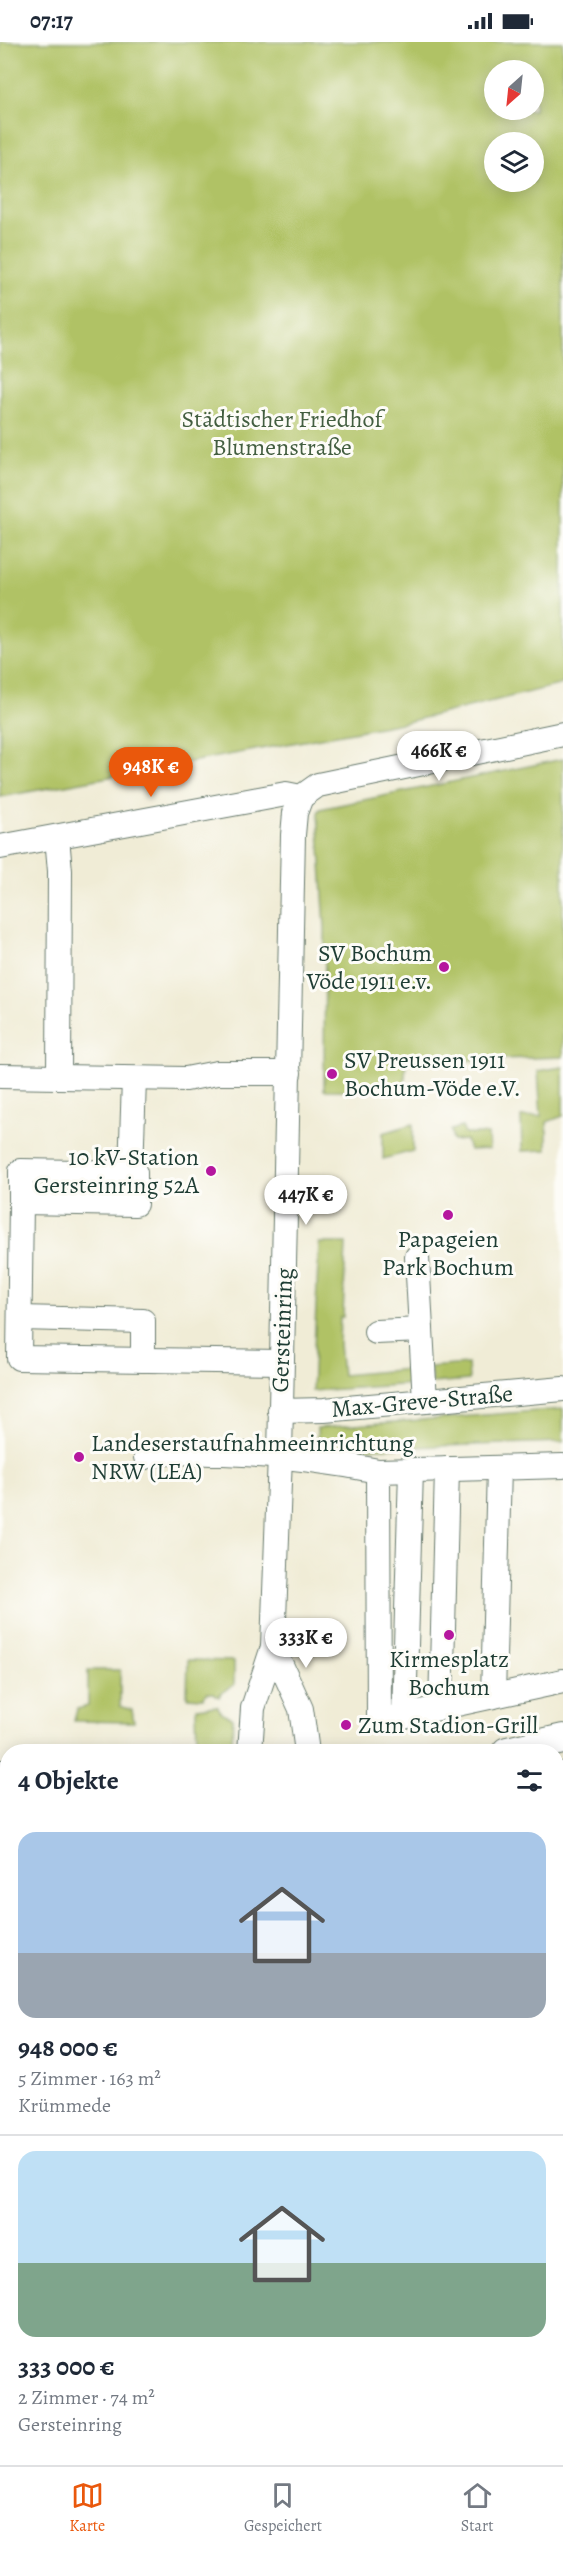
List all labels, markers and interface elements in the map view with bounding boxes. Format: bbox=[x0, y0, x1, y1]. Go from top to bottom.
text: 07:17 bbox=[30, 6, 73, 36]
north arrow bbox=[484, 60, 544, 120]
map controls bbox=[484, 60, 544, 192]
button: layers bbox=[484, 132, 544, 192]
park label: Städtischer Friedhof Blumenstraße bbox=[182, 403, 385, 463]
pin: 466K € bbox=[390, 731, 488, 782]
text: 466K € bbox=[411, 737, 467, 764]
pin: 948K € bbox=[102, 747, 200, 798]
text: 948K € bbox=[123, 753, 179, 780]
place label: SV Bochum Vöde 1911 e.v. bbox=[306, 937, 432, 997]
marker: SV Bochum Vöde 1911 e.v. bbox=[437, 960, 451, 974]
place label: SV Preussen 1911 Bochum-Vöde e.V. bbox=[344, 1044, 521, 1104]
marker: SV Preussen 1911 Bochum-Vöde e.V. bbox=[325, 1067, 339, 1081]
place label: 10 kV-Station Gersteinring 52A bbox=[34, 1141, 200, 1201]
marker: 10 kV-Station Gersteinring 52A bbox=[204, 1164, 218, 1178]
pin: 447K € bbox=[257, 1175, 355, 1226]
text: 447K € bbox=[278, 1181, 334, 1208]
marker: Papageien Park Bochum bbox=[441, 1208, 455, 1222]
place label: Papageien Park Bochum bbox=[382, 1223, 514, 1283]
street label: Gersteinring bbox=[264, 1267, 300, 1393]
street label: Max-Greve-Straße bbox=[330, 1377, 514, 1425]
place label: Landeserstaufnahmeeinrichtung NRW (LEA) bbox=[91, 1427, 414, 1487]
marker: Landeserstaufnahmeeinrichtung NRW (LEA) bbox=[72, 1450, 86, 1464]
pin: 333K € bbox=[257, 1618, 355, 1669]
text: 333K € bbox=[279, 1624, 333, 1651]
marker: Kirmesplatz Bochum bbox=[442, 1628, 456, 1642]
place label: Kirmesplatz Bochum bbox=[389, 1643, 509, 1703]
place label: Zum Stadion-Grill bbox=[358, 1709, 538, 1741]
marker: Zum Stadion-Grill bbox=[339, 1718, 353, 1732]
text: 4 Objekte bbox=[18, 1763, 119, 1798]
icon: filters bbox=[513, 1764, 546, 1797]
icon: home bbox=[228, 1871, 336, 1979]
text: 948 000 € bbox=[18, 2030, 118, 2065]
text: 5 Zimmer · 163 m² bbox=[18, 2065, 161, 2092]
text: Krümmede bbox=[18, 2092, 111, 2119]
icon: home bbox=[228, 2190, 336, 2298]
text: 333 000 € bbox=[18, 2349, 115, 2384]
text: 2 Zimmer · 74 m² bbox=[18, 2384, 155, 2411]
text: Gersteinring bbox=[18, 2411, 122, 2438]
tab: Karte bbox=[69, 2479, 105, 2537]
tab: Gespeichert bbox=[244, 2479, 322, 2537]
tab: Start bbox=[461, 2479, 494, 2537]

